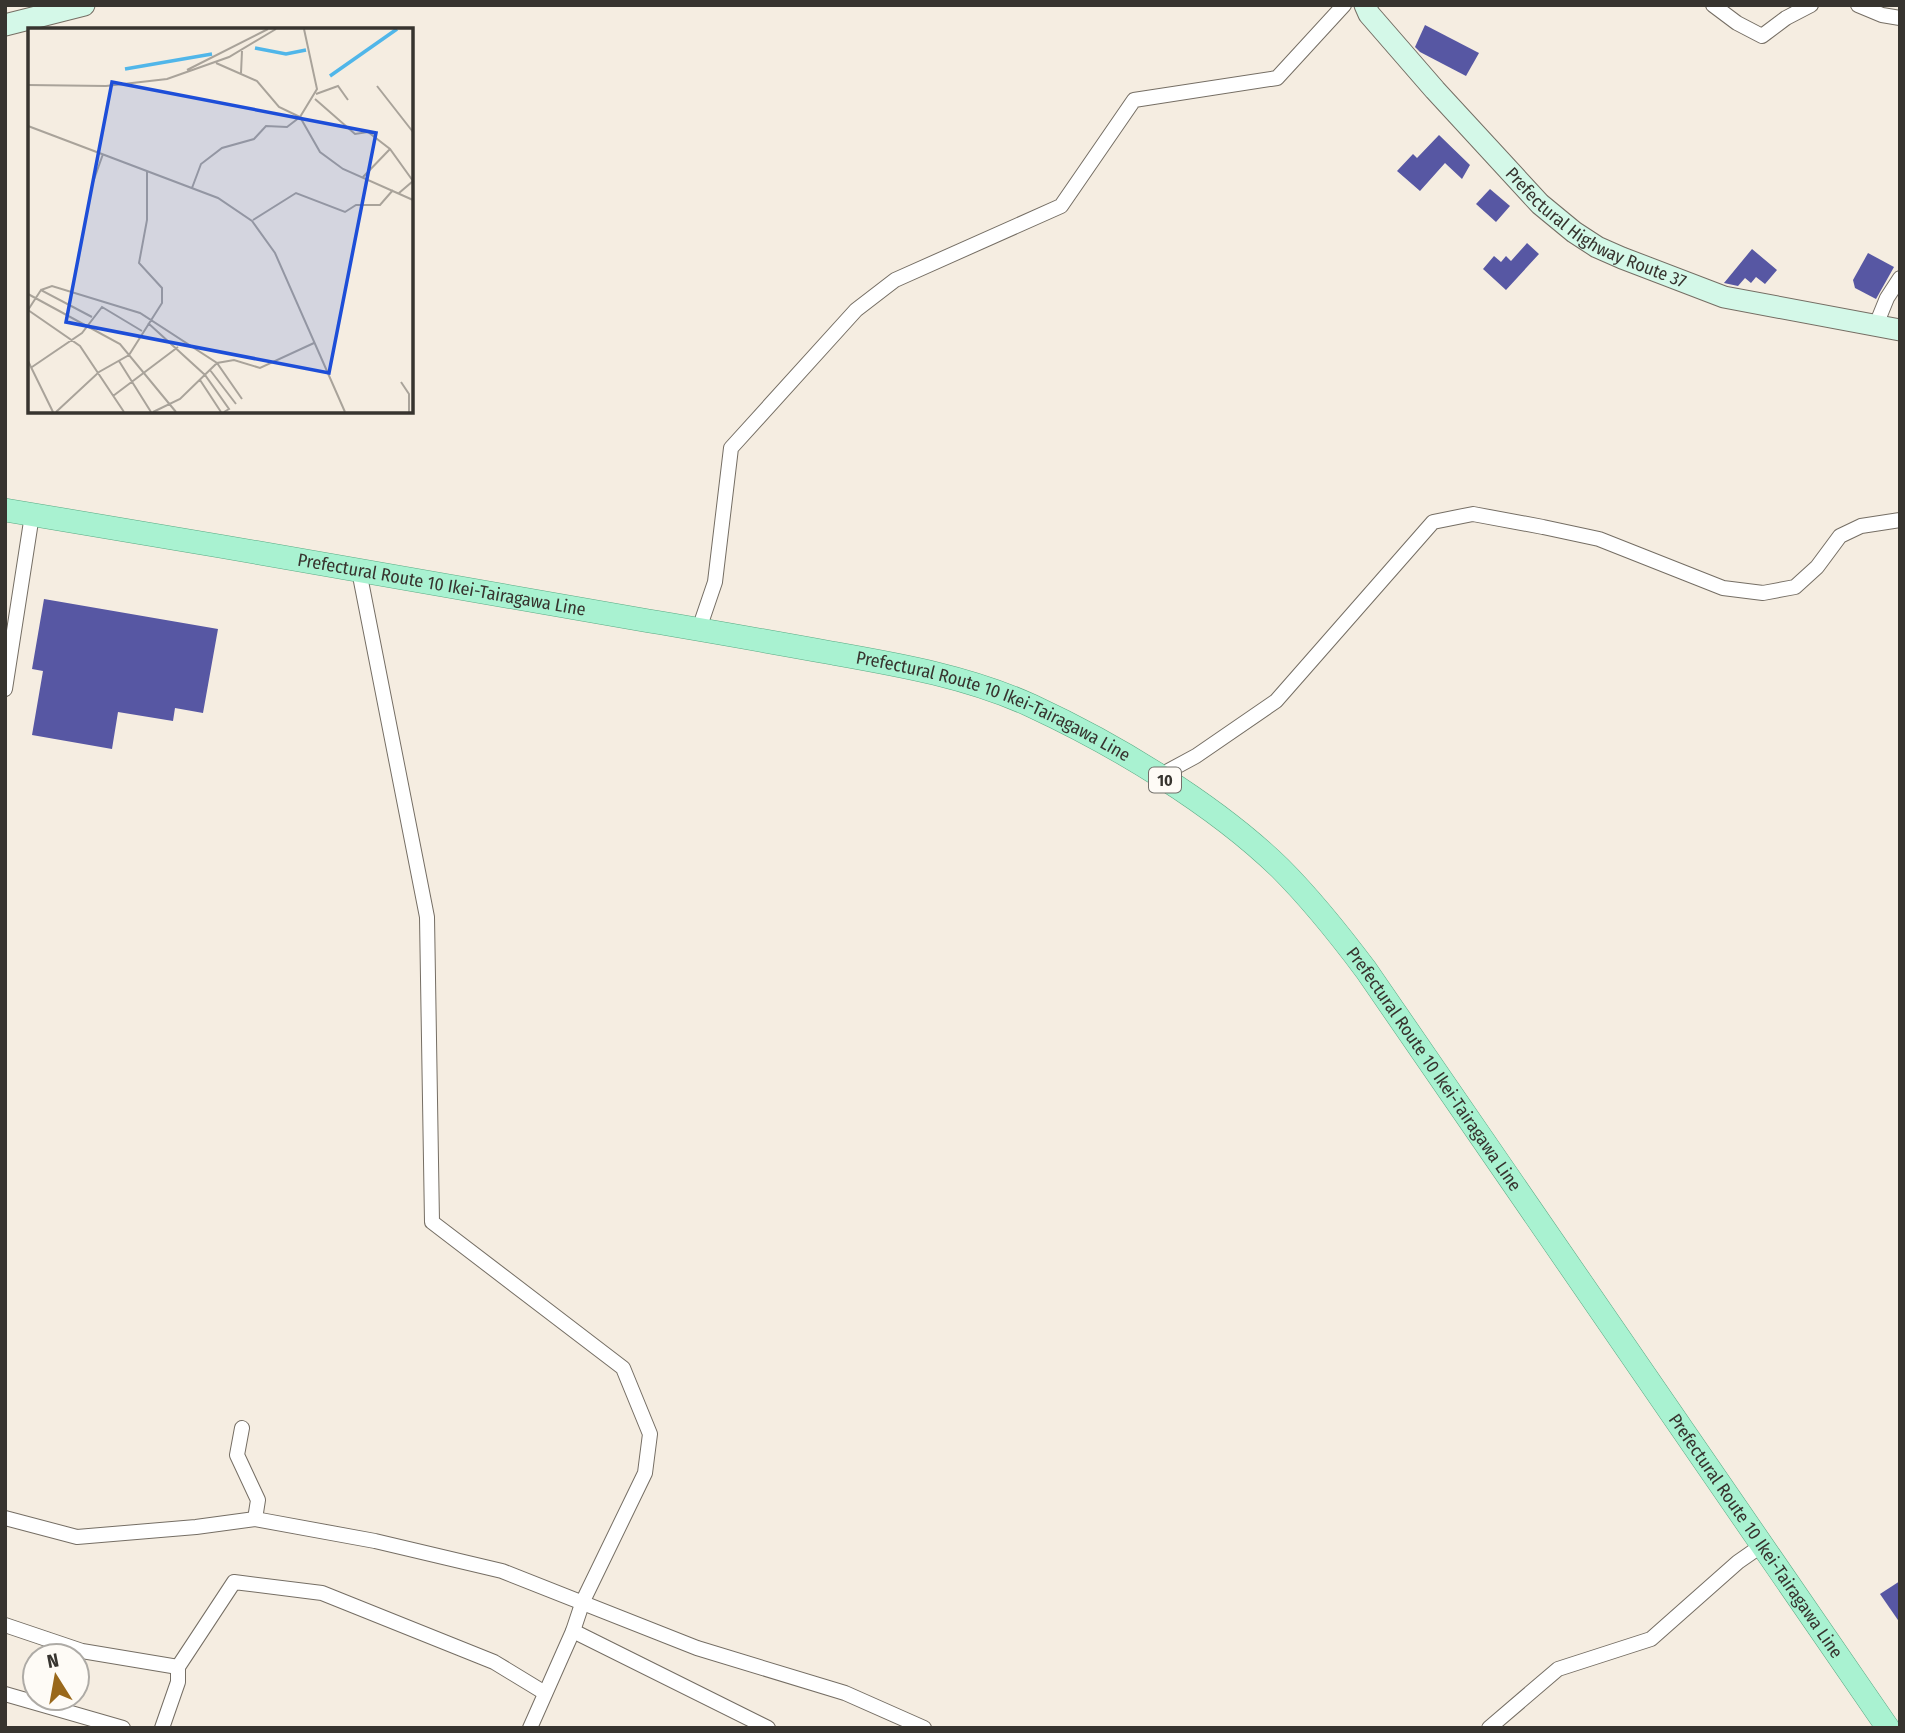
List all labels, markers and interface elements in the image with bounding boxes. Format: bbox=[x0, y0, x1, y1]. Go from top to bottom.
inset map bbox=[28, 28, 413, 413]
street label: Prefectural Highway Route 37 bbox=[1501, 163, 1690, 293]
street label: Prefectural Route 10 Ikei-Tairagawa Line bbox=[296, 549, 588, 621]
street label: Prefectural Route 10 Ikei-Tairagawa Line bbox=[854, 646, 1134, 766]
road number: 10 bbox=[1149, 768, 1181, 792]
street label: Prefectural Route 10 Ikei-Tairagawa Line bbox=[1342, 943, 1526, 1196]
street label: Prefectural Route 10 Ikei-Tairagawa Line bbox=[1664, 1410, 1848, 1663]
north arrow bbox=[21, 1642, 91, 1712]
text: N bbox=[45, 1648, 61, 1673]

